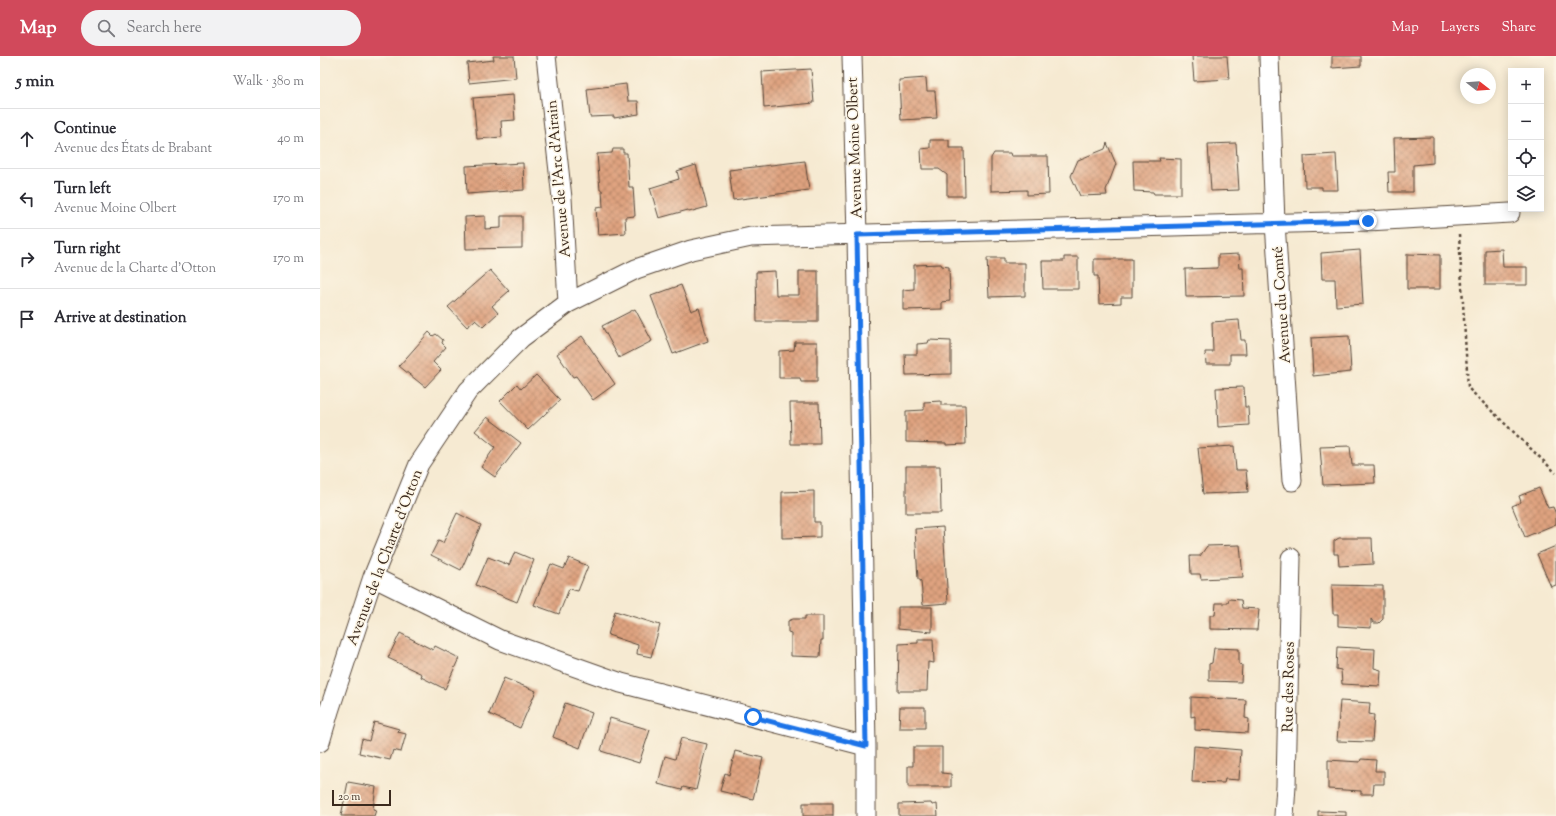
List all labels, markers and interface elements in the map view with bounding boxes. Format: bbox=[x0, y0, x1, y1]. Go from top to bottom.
search box bbox=[81, 10, 361, 46]
text: Map bbox=[20, 15, 57, 42]
icon: search bbox=[95, 17, 117, 39]
text: Search here bbox=[127, 18, 202, 39]
text: Map bbox=[1392, 18, 1419, 38]
text: Layers bbox=[1441, 18, 1479, 38]
text: Share bbox=[1501, 18, 1536, 38]
north arrow bbox=[1460, 68, 1496, 104]
map controls bbox=[1508, 68, 1544, 212]
button: + bbox=[1508, 68, 1544, 104]
text: 5 min bbox=[16, 70, 54, 94]
text: Walk · 380 m bbox=[233, 73, 304, 91]
street label: Avenue Moine Olbert bbox=[843, 77, 868, 219]
street label: Avenue de l'Arc d'Airain bbox=[542, 99, 577, 259]
button: − bbox=[1508, 104, 1544, 140]
text: Continue bbox=[54, 119, 116, 140]
icon: ahead bbox=[16, 128, 38, 150]
text: 40 m bbox=[277, 130, 304, 148]
text: Avenue des États de Brabant bbox=[54, 140, 212, 158]
button: locate bbox=[1508, 140, 1544, 176]
button: layers bbox=[1508, 176, 1544, 212]
text: Turn left bbox=[54, 179, 111, 200]
icon: left bbox=[16, 188, 38, 210]
text: 170 m bbox=[273, 190, 304, 208]
text: Avenue Moine Olbert bbox=[54, 200, 176, 218]
route end bbox=[1359, 212, 1377, 230]
text: Turn right bbox=[54, 239, 120, 260]
street label: Avenue du Comté bbox=[1268, 245, 1297, 364]
icon: right bbox=[16, 248, 38, 270]
text: 170 m bbox=[273, 250, 304, 268]
text: Avenue de la Charte d'Otton bbox=[54, 260, 216, 278]
icon: arrive bbox=[16, 308, 38, 330]
text: Arrive at destination bbox=[54, 308, 187, 329]
street label: Avenue de la Charte d'Otton bbox=[342, 466, 429, 649]
street label: Rue des Roses bbox=[1278, 641, 1301, 733]
route start bbox=[744, 708, 762, 726]
scale bar bbox=[332, 788, 391, 807]
text: 20 m bbox=[338, 789, 360, 805]

